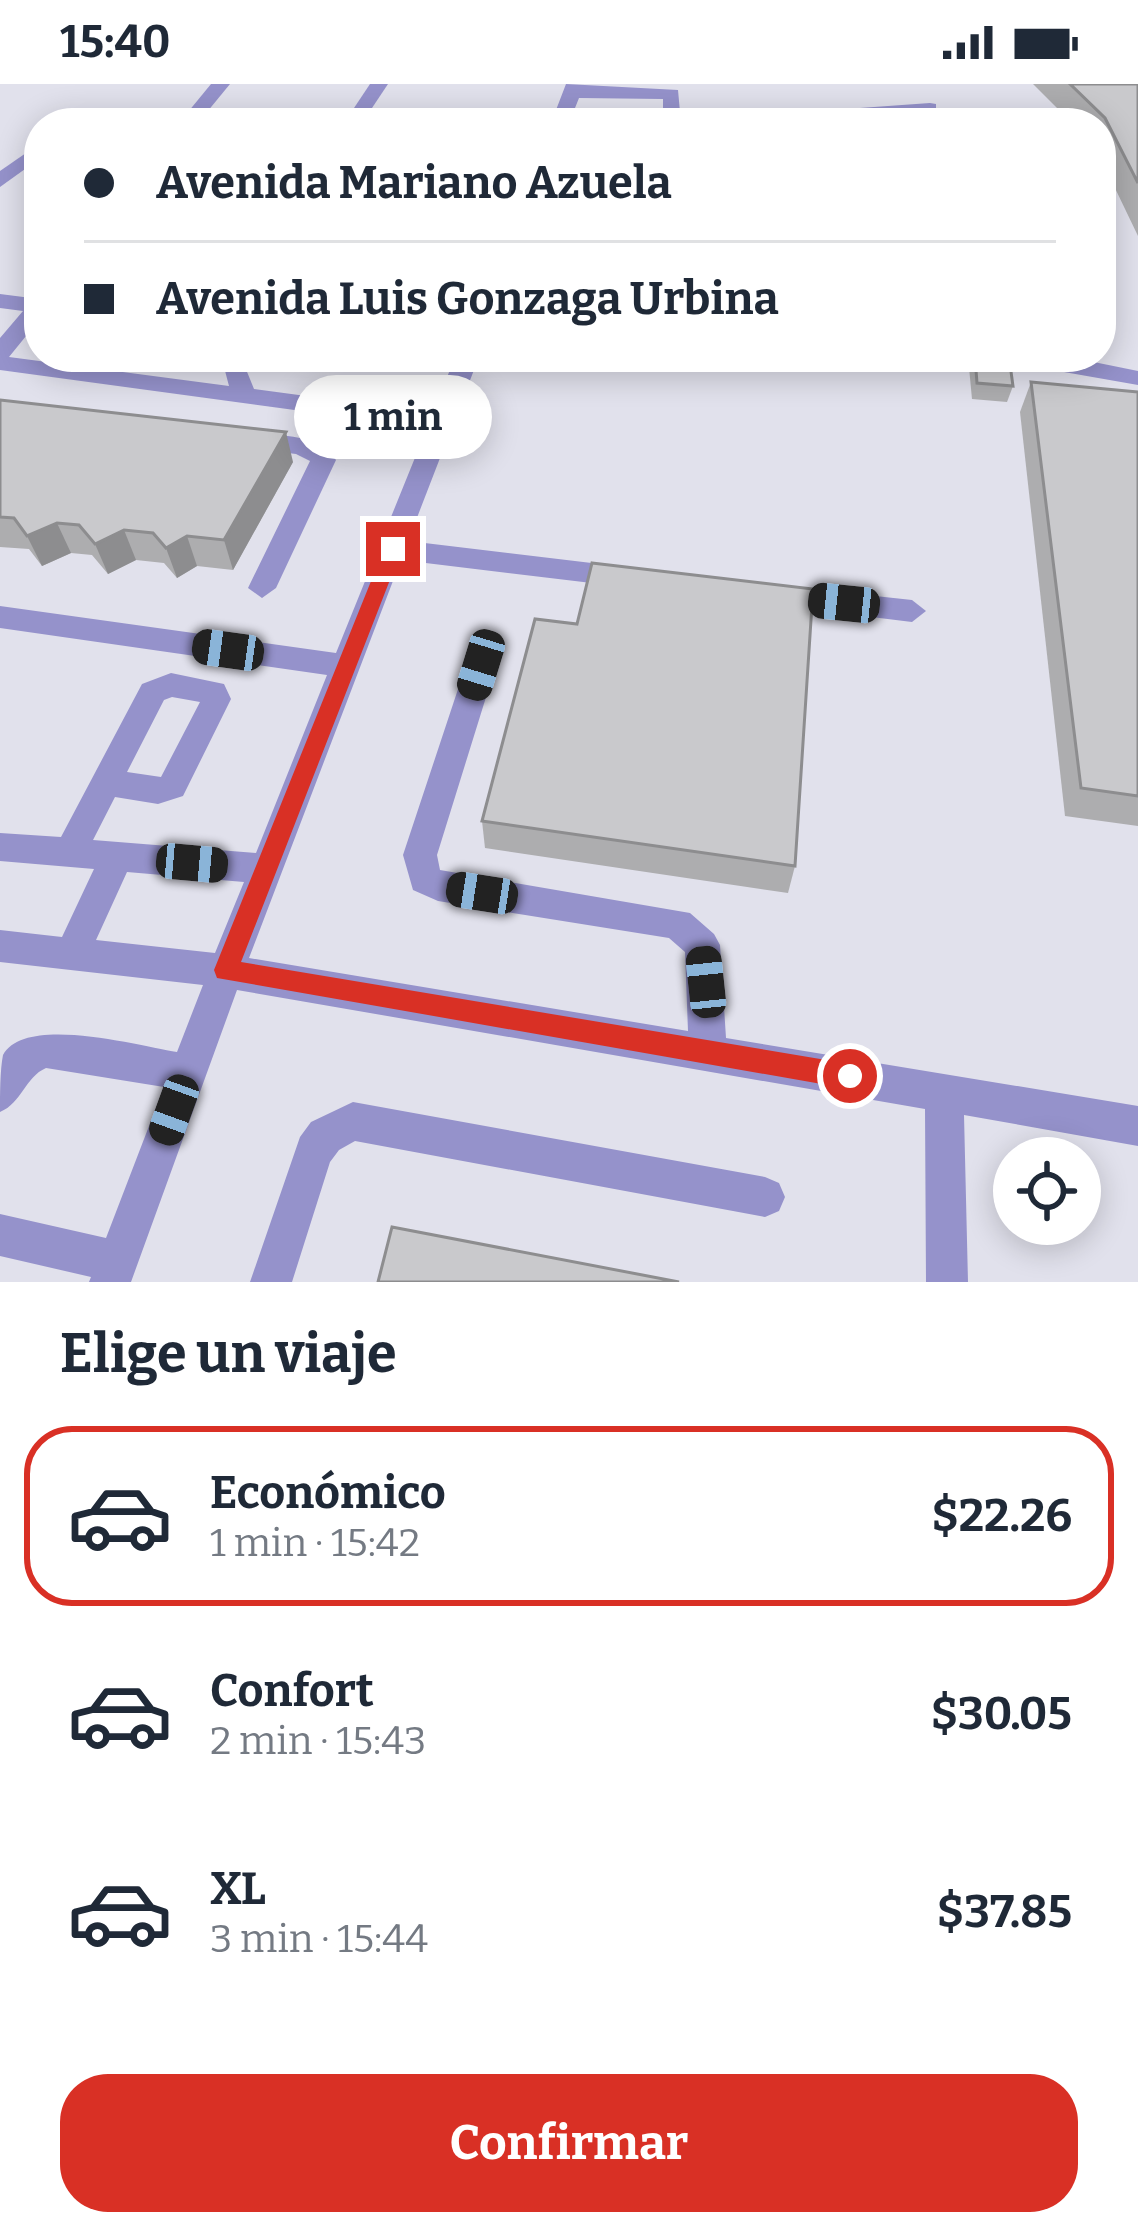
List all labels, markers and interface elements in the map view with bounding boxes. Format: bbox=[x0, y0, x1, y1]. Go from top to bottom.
text: 15:40 bbox=[60, 15, 171, 69]
text: Avenida Mariano Azuela bbox=[156, 156, 672, 210]
text: Avenida Luis Gonzaga Urbina bbox=[156, 272, 779, 326]
callout: 1 min bbox=[294, 375, 492, 459]
text: 1 min bbox=[344, 394, 442, 440]
route end bbox=[366, 522, 420, 576]
car bbox=[806, 581, 882, 625]
car bbox=[453, 625, 509, 705]
car bbox=[190, 627, 266, 673]
car bbox=[155, 842, 229, 884]
car bbox=[444, 870, 520, 916]
car bbox=[684, 944, 728, 1020]
route start bbox=[823, 1049, 877, 1103]
car bbox=[145, 1070, 203, 1150]
map controls bbox=[993, 1137, 1101, 1245]
button: locate bbox=[993, 1137, 1101, 1245]
text: Elige un viaje bbox=[60, 1322, 397, 1386]
icon: car bbox=[66, 1462, 174, 1570]
text: Económico bbox=[210, 1466, 446, 1520]
text: $22.26 bbox=[931, 1489, 1072, 1543]
text: 1 min · 15:42 bbox=[210, 1520, 420, 1566]
icon: car bbox=[66, 1660, 174, 1768]
text: Confort bbox=[210, 1664, 374, 1718]
text: $30.05 bbox=[931, 1687, 1072, 1741]
text: 2 min · 15:43 bbox=[210, 1718, 426, 1764]
icon: car bbox=[66, 1858, 174, 1966]
text: XL bbox=[210, 1862, 266, 1916]
text: $37.85 bbox=[937, 1885, 1072, 1939]
text: 3 min · 15:44 bbox=[210, 1916, 428, 1962]
button: Confirmar bbox=[60, 2074, 1078, 2212]

